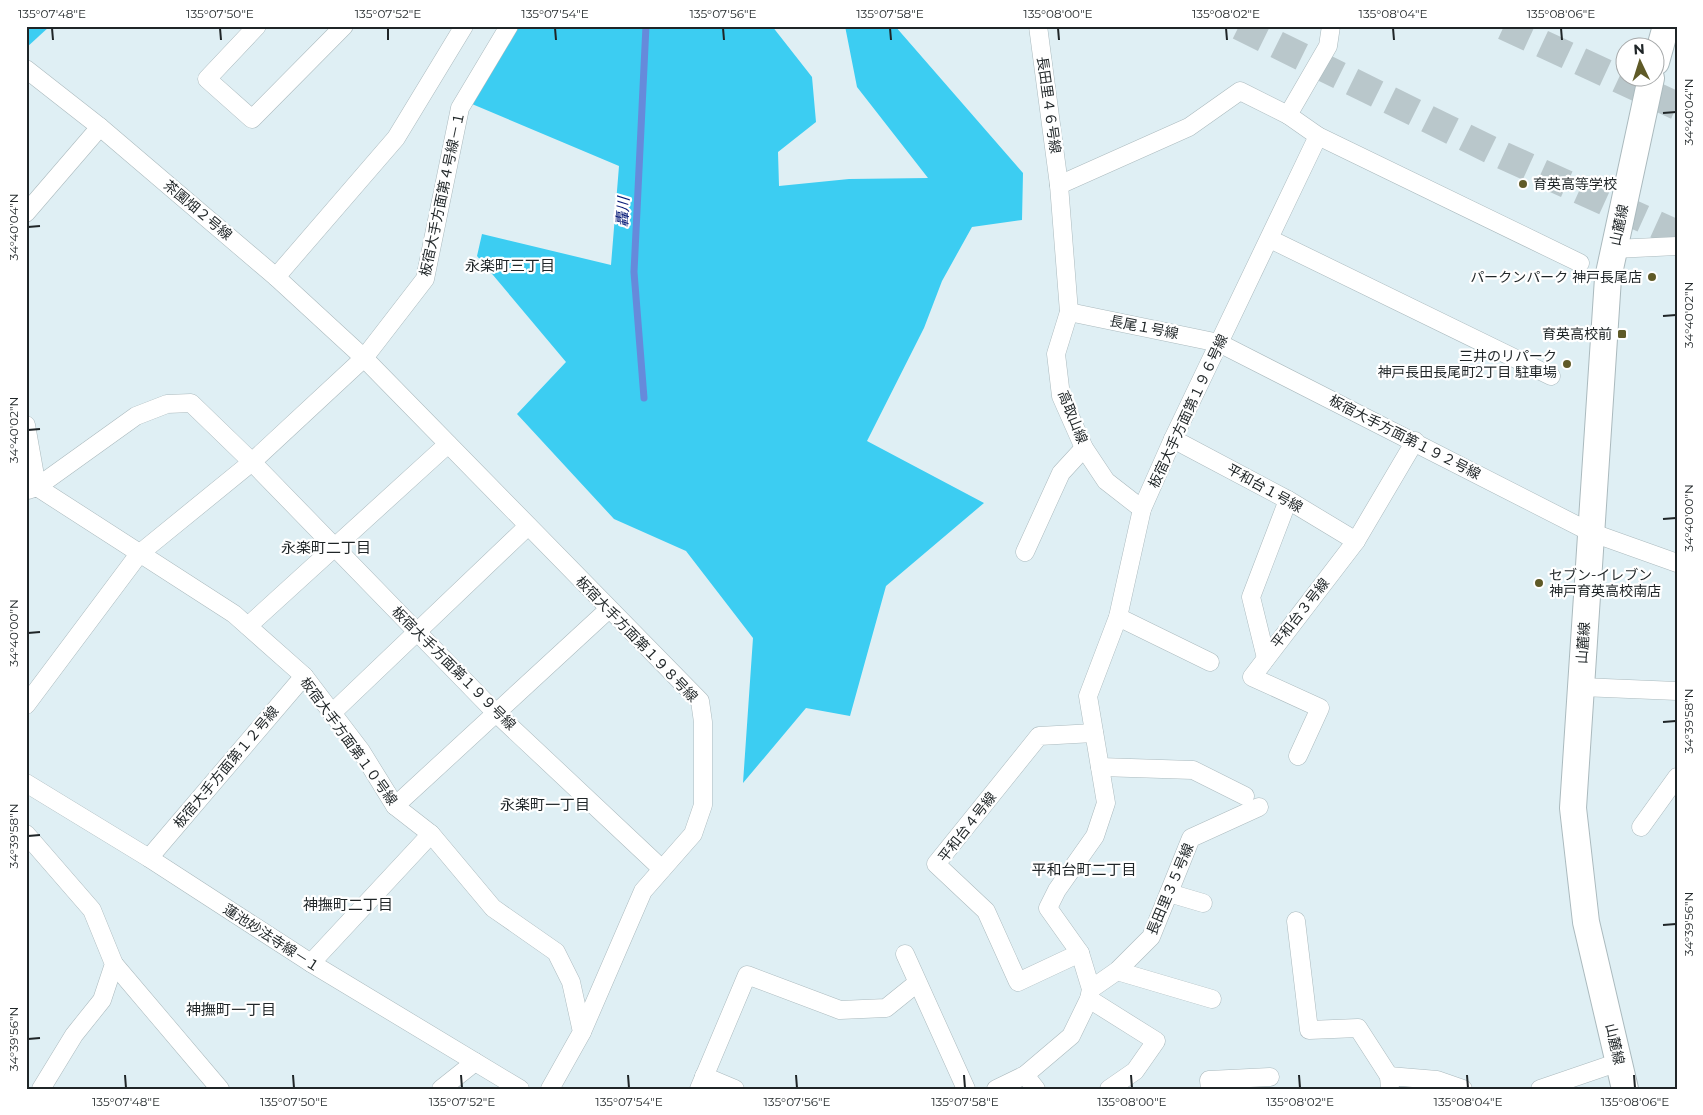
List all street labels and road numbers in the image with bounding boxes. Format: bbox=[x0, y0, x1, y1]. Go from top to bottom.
street label: 長田里４６号線 bbox=[1033, 55, 1065, 155]
street label: 板宿大手方面第４号線－１ bbox=[416, 110, 468, 278]
street label: 茶園畑２号線 bbox=[160, 176, 236, 244]
street label: 山麓線 bbox=[1606, 203, 1632, 247]
street label: 長尾１号線 bbox=[1108, 311, 1180, 343]
street label: 板宿大手方面第１９６号線 bbox=[1144, 331, 1232, 491]
street label: 高取山線 bbox=[1054, 388, 1092, 446]
street label: 板宿大手方面第１９２号線 bbox=[1326, 391, 1484, 483]
street label: 平和台１号線 bbox=[1224, 460, 1306, 516]
street label: 板宿大手方面第１９８号線 bbox=[572, 572, 702, 706]
street label: 平和台３号線 bbox=[1267, 574, 1333, 652]
street label: 板宿大手方面第１９９号線 bbox=[388, 602, 520, 734]
street label: 山麓線 bbox=[1573, 621, 1593, 665]
street label: 板宿大手方面第１０号線 bbox=[296, 673, 402, 809]
street label: 板宿大手方面第１２号線 bbox=[170, 702, 282, 832]
street label: 平和台４号線 bbox=[934, 788, 1000, 866]
street label: 長田里３５号線 bbox=[1143, 840, 1197, 938]
street label: 蓮池妙法寺線－１ bbox=[220, 900, 324, 976]
street label: 山麓線 bbox=[1602, 1022, 1628, 1066]

